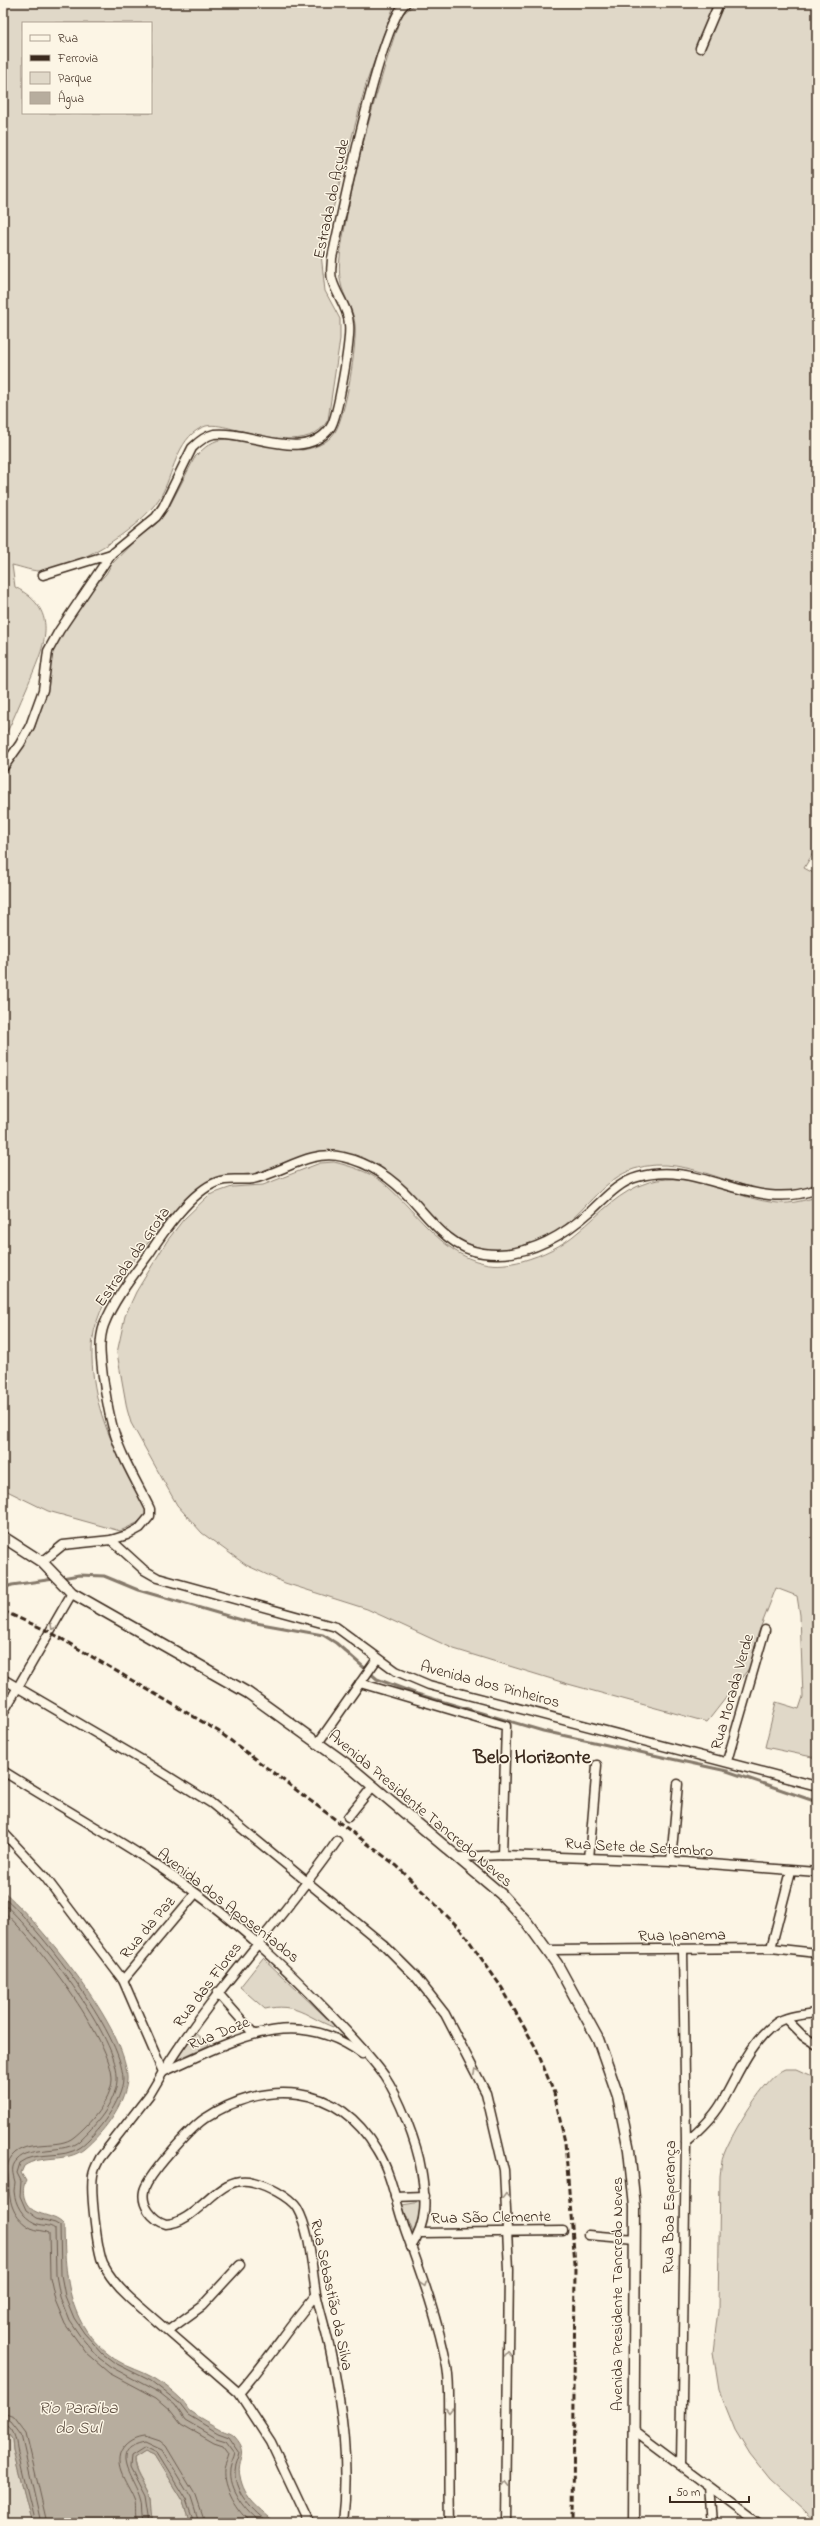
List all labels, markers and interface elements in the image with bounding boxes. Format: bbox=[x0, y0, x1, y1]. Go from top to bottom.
legend bbox=[22, 22, 152, 114]
text: Rua bbox=[58, 30, 78, 48]
text: Ferrovia bbox=[57, 50, 98, 68]
text: Parque bbox=[58, 70, 92, 88]
text: Água bbox=[58, 89, 84, 109]
street label: Estrada do Açude bbox=[308, 136, 357, 261]
street label: Estrada da Grota bbox=[89, 1202, 177, 1312]
one-way arrow bbox=[50, 1623, 58, 1631]
street label: Rua Morada Verde bbox=[705, 1630, 761, 1753]
street label: Avenida dos Pinheiros bbox=[417, 1655, 563, 1715]
street label: Avenida Presidente Tancredo Neves bbox=[323, 1725, 517, 1893]
district label: Belo Horizonte bbox=[472, 1744, 592, 1773]
street label: Rua Sete de Setembro bbox=[564, 1832, 714, 1864]
street label: Avenida dos Aposentados bbox=[152, 1843, 304, 1969]
street label: Rua da Paz bbox=[114, 1891, 182, 1965]
street label: Rua Ipanema bbox=[638, 1923, 726, 1949]
street label: Rua das Flores bbox=[168, 1937, 248, 2033]
street label: Rua Doze bbox=[185, 2010, 254, 2057]
one-way arrow bbox=[473, 2067, 481, 2075]
street label: Rua Boa Esperança bbox=[657, 2140, 683, 2274]
street label: Avenida Presidente Tancredo Neves bbox=[606, 2177, 630, 2411]
one-way arrow bbox=[502, 2193, 510, 2199]
street label: Rua São Clemente bbox=[431, 2205, 552, 2231]
street label: Rua Sebastião da Silva bbox=[303, 2217, 359, 2373]
one-way arrow bbox=[419, 2280, 428, 2287]
one-way arrow bbox=[504, 2351, 512, 2357]
water label: Rio Paraiba do Sul bbox=[38, 2396, 118, 2441]
one-way arrow bbox=[445, 2407, 453, 2413]
scale bar bbox=[670, 2478, 749, 2504]
one-way arrow bbox=[502, 2481, 510, 2487]
text: 50 m bbox=[676, 2484, 700, 2502]

